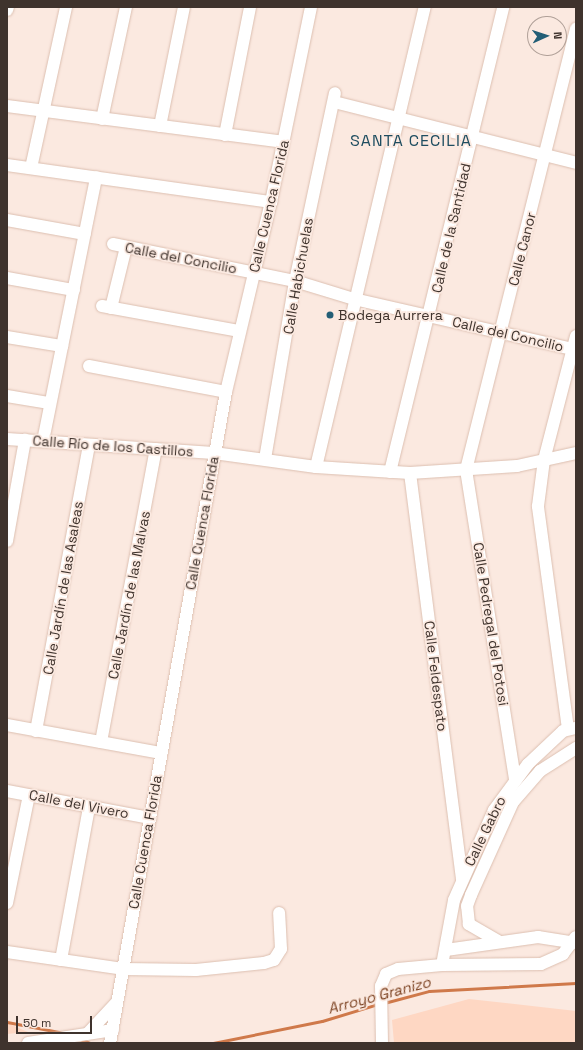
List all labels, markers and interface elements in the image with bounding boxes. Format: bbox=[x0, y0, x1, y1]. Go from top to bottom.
north arrow bbox=[527, 16, 567, 56]
text: N bbox=[551, 31, 565, 39]
district label: SANTA CECILIA bbox=[350, 131, 472, 151]
street label: Calle Cuenca Florida bbox=[246, 138, 292, 274]
street label: Calle de la Santidad bbox=[428, 162, 474, 294]
street label: Calle Canor bbox=[505, 210, 539, 288]
street label: Calle Habichuelas bbox=[279, 216, 317, 336]
street label: Calle del Concilio bbox=[124, 239, 238, 277]
place label: Bodega Aurrera bbox=[338, 307, 443, 323]
marker: Bodega Aurrera bbox=[325, 310, 335, 320]
street label: Calle del Concilio bbox=[451, 313, 565, 355]
street label: Calle Río de los Castillos bbox=[32, 432, 194, 460]
street label: Calle Cuenca Florida bbox=[182, 455, 222, 591]
street label: Calle Jardín de las Asaleas bbox=[39, 500, 87, 676]
street label: Calle Jardín de las Malvas bbox=[104, 509, 154, 681]
street label: Calle Pedregal del Potosi bbox=[470, 541, 512, 707]
street label: Calle Feldespato bbox=[421, 620, 451, 732]
street label: Calle Cuenca Florida bbox=[125, 774, 165, 910]
street label: Calle del Vivero bbox=[28, 786, 130, 822]
street label: Calle Gabro bbox=[461, 793, 509, 869]
water label: Arroyo Granizo bbox=[326, 973, 432, 1017]
scale bar bbox=[18, 1008, 94, 1034]
text: 50 m bbox=[23, 1015, 51, 1031]

